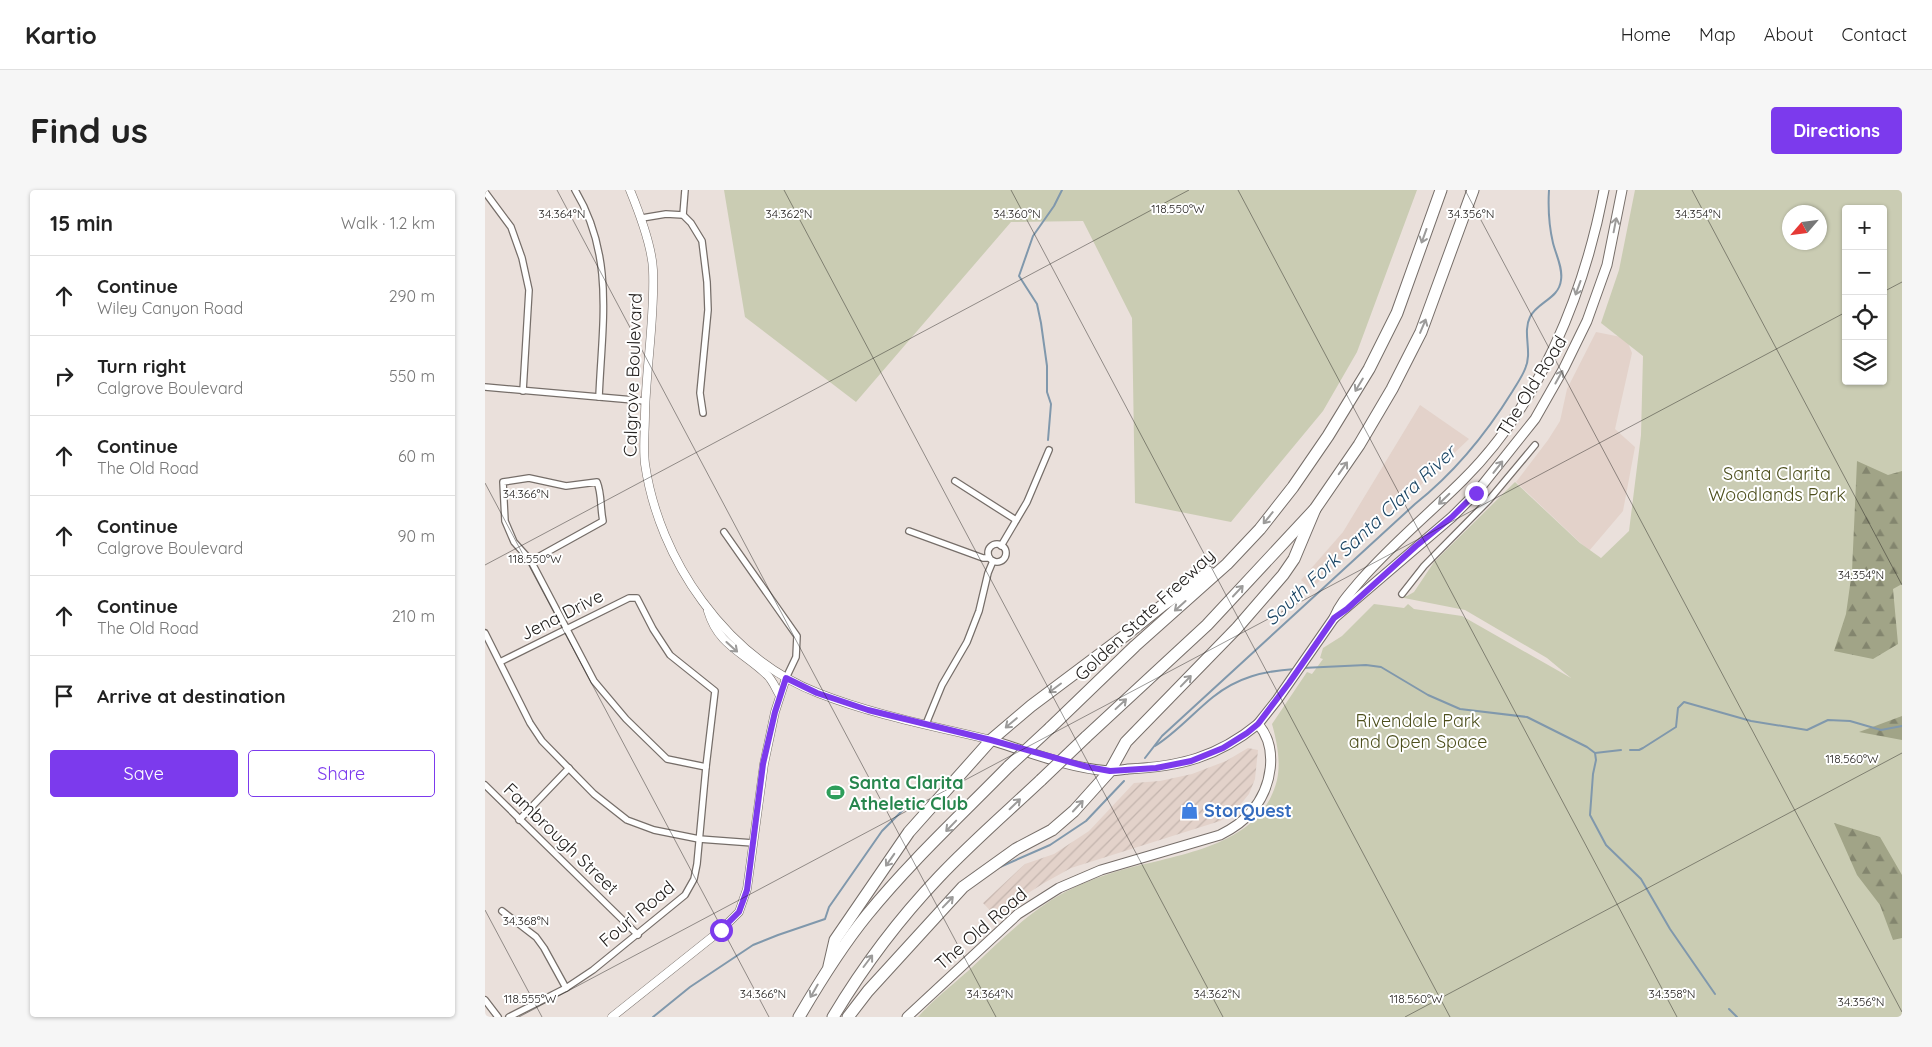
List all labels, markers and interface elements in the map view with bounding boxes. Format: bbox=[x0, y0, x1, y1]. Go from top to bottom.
text: Kartio bbox=[25, 20, 97, 50]
text: Home bbox=[1621, 23, 1671, 46]
text: Map bbox=[1699, 23, 1736, 46]
text: About bbox=[1764, 23, 1814, 46]
text: Contact bbox=[1842, 23, 1907, 46]
button: Directions bbox=[1771, 107, 1902, 154]
text: Find us bbox=[30, 108, 148, 152]
text: 118.550°W bbox=[1151, 201, 1205, 216]
north arrow bbox=[1782, 205, 1827, 250]
map controls bbox=[1842, 205, 1887, 385]
button: + bbox=[1842, 205, 1887, 250]
text: 34.364°N bbox=[539, 206, 585, 221]
text: 34.362°N bbox=[766, 206, 812, 221]
text: 34.360°N bbox=[993, 206, 1041, 221]
text: 34.356°N bbox=[1448, 206, 1494, 221]
text: 34.354°N bbox=[1675, 206, 1721, 221]
text: 15 min bbox=[50, 210, 113, 236]
text: Walk · 1.2 km bbox=[341, 213, 435, 233]
one-way arrow bbox=[1610, 218, 1620, 234]
one-way arrow bbox=[1419, 228, 1428, 243]
button: − bbox=[1842, 250, 1887, 295]
text: Continue bbox=[97, 274, 178, 298]
one-way arrow bbox=[1573, 280, 1582, 295]
icon: ahead bbox=[50, 282, 78, 310]
text: 290 m bbox=[389, 286, 435, 306]
street label: Calgrove Boulevard bbox=[618, 292, 647, 458]
button: locate bbox=[1842, 295, 1887, 340]
text: Wiley Canyon Road bbox=[97, 298, 243, 318]
one-way arrow bbox=[1419, 319, 1428, 334]
street label: The Old Road bbox=[1492, 331, 1572, 440]
button: layers bbox=[1842, 340, 1887, 385]
text: Turn right bbox=[97, 354, 186, 378]
icon: right bbox=[50, 362, 78, 390]
text: 550 m bbox=[389, 366, 435, 386]
one-way arrow bbox=[1555, 371, 1565, 385]
one-way arrow bbox=[1354, 377, 1364, 391]
text: Calgrove Boulevard bbox=[97, 378, 243, 398]
text: Continue bbox=[97, 434, 178, 458]
water label: South Fork Santa Clara River bbox=[1259, 438, 1463, 630]
icon: ahead bbox=[50, 442, 78, 470]
text: 60 m bbox=[398, 446, 435, 466]
text: The Old Road bbox=[97, 458, 199, 478]
one-way arrow bbox=[1493, 460, 1503, 474]
one-way arrow bbox=[1338, 461, 1348, 475]
park label: Santa Clarita Woodlands Park bbox=[1708, 462, 1846, 506]
route end bbox=[1465, 482, 1488, 505]
text: 34.366°N bbox=[503, 486, 549, 501]
one-way arrow bbox=[1437, 493, 1450, 505]
one-way arrow bbox=[1262, 512, 1273, 525]
text: Continue bbox=[97, 514, 178, 538]
icon: ahead bbox=[50, 522, 78, 550]
text: 90 m bbox=[398, 526, 435, 546]
text: Calgrove Boulevard bbox=[97, 538, 243, 558]
street label: Golden State Freeway bbox=[1070, 544, 1220, 686]
text: 118.550°W bbox=[508, 551, 562, 566]
text: 34.354°N bbox=[1838, 567, 1884, 582]
street label: Jena Drive bbox=[516, 584, 607, 645]
one-way arrow bbox=[1233, 585, 1244, 598]
text: Continue bbox=[97, 594, 178, 618]
one-way arrow bbox=[1173, 600, 1186, 612]
icon: ahead bbox=[50, 602, 78, 630]
text: 210 m bbox=[392, 606, 435, 626]
text: The Old Road bbox=[97, 618, 199, 638]
one-way arrow bbox=[726, 641, 739, 653]
one-way arrow bbox=[1179, 675, 1191, 687]
icon: arrive bbox=[50, 682, 78, 710]
one-way arrow bbox=[1048, 683, 1062, 693]
text: Arrive at destination bbox=[97, 684, 286, 708]
one-way arrow bbox=[1115, 698, 1128, 710]
park label: Rivendale Park and Open Space bbox=[1349, 709, 1487, 753]
one-way arrow bbox=[1004, 718, 1017, 729]
button: Save bbox=[50, 750, 238, 797]
button: Share bbox=[248, 750, 435, 797]
text: 118.560°W bbox=[1825, 751, 1879, 766]
place label: Santa Clarita Atheletic Club bbox=[849, 771, 968, 815]
street label: Fambrough Street bbox=[499, 778, 624, 899]
sports icon: Santa Clarita Atheletic Club bbox=[825, 783, 845, 803]
one-way arrow bbox=[1008, 798, 1021, 810]
place label: StorQuest bbox=[1204, 799, 1292, 822]
one-way arrow bbox=[1072, 800, 1084, 813]
shop icon: StorQuest bbox=[1180, 801, 1200, 821]
one-way arrow bbox=[945, 820, 957, 832]
one-way arrow bbox=[885, 853, 895, 867]
street label: Fourl Road bbox=[594, 875, 679, 952]
street label: The Old Road bbox=[930, 882, 1031, 975]
one-way arrow bbox=[942, 896, 954, 909]
text: 34.368°N bbox=[503, 913, 549, 928]
route start bbox=[710, 919, 733, 942]
one-way arrow bbox=[863, 955, 874, 968]
one-way arrow bbox=[809, 984, 819, 998]
text: 34.366°N bbox=[740, 986, 786, 1001]
text: 34.364°N bbox=[967, 986, 1013, 1001]
text: 34.362°N bbox=[1194, 986, 1240, 1001]
text: 34.358°N bbox=[1649, 986, 1695, 1001]
text: 118.555°W bbox=[504, 991, 557, 1006]
text: 118.560°W bbox=[1389, 991, 1443, 1006]
text: 34.356°N bbox=[1838, 994, 1884, 1009]

